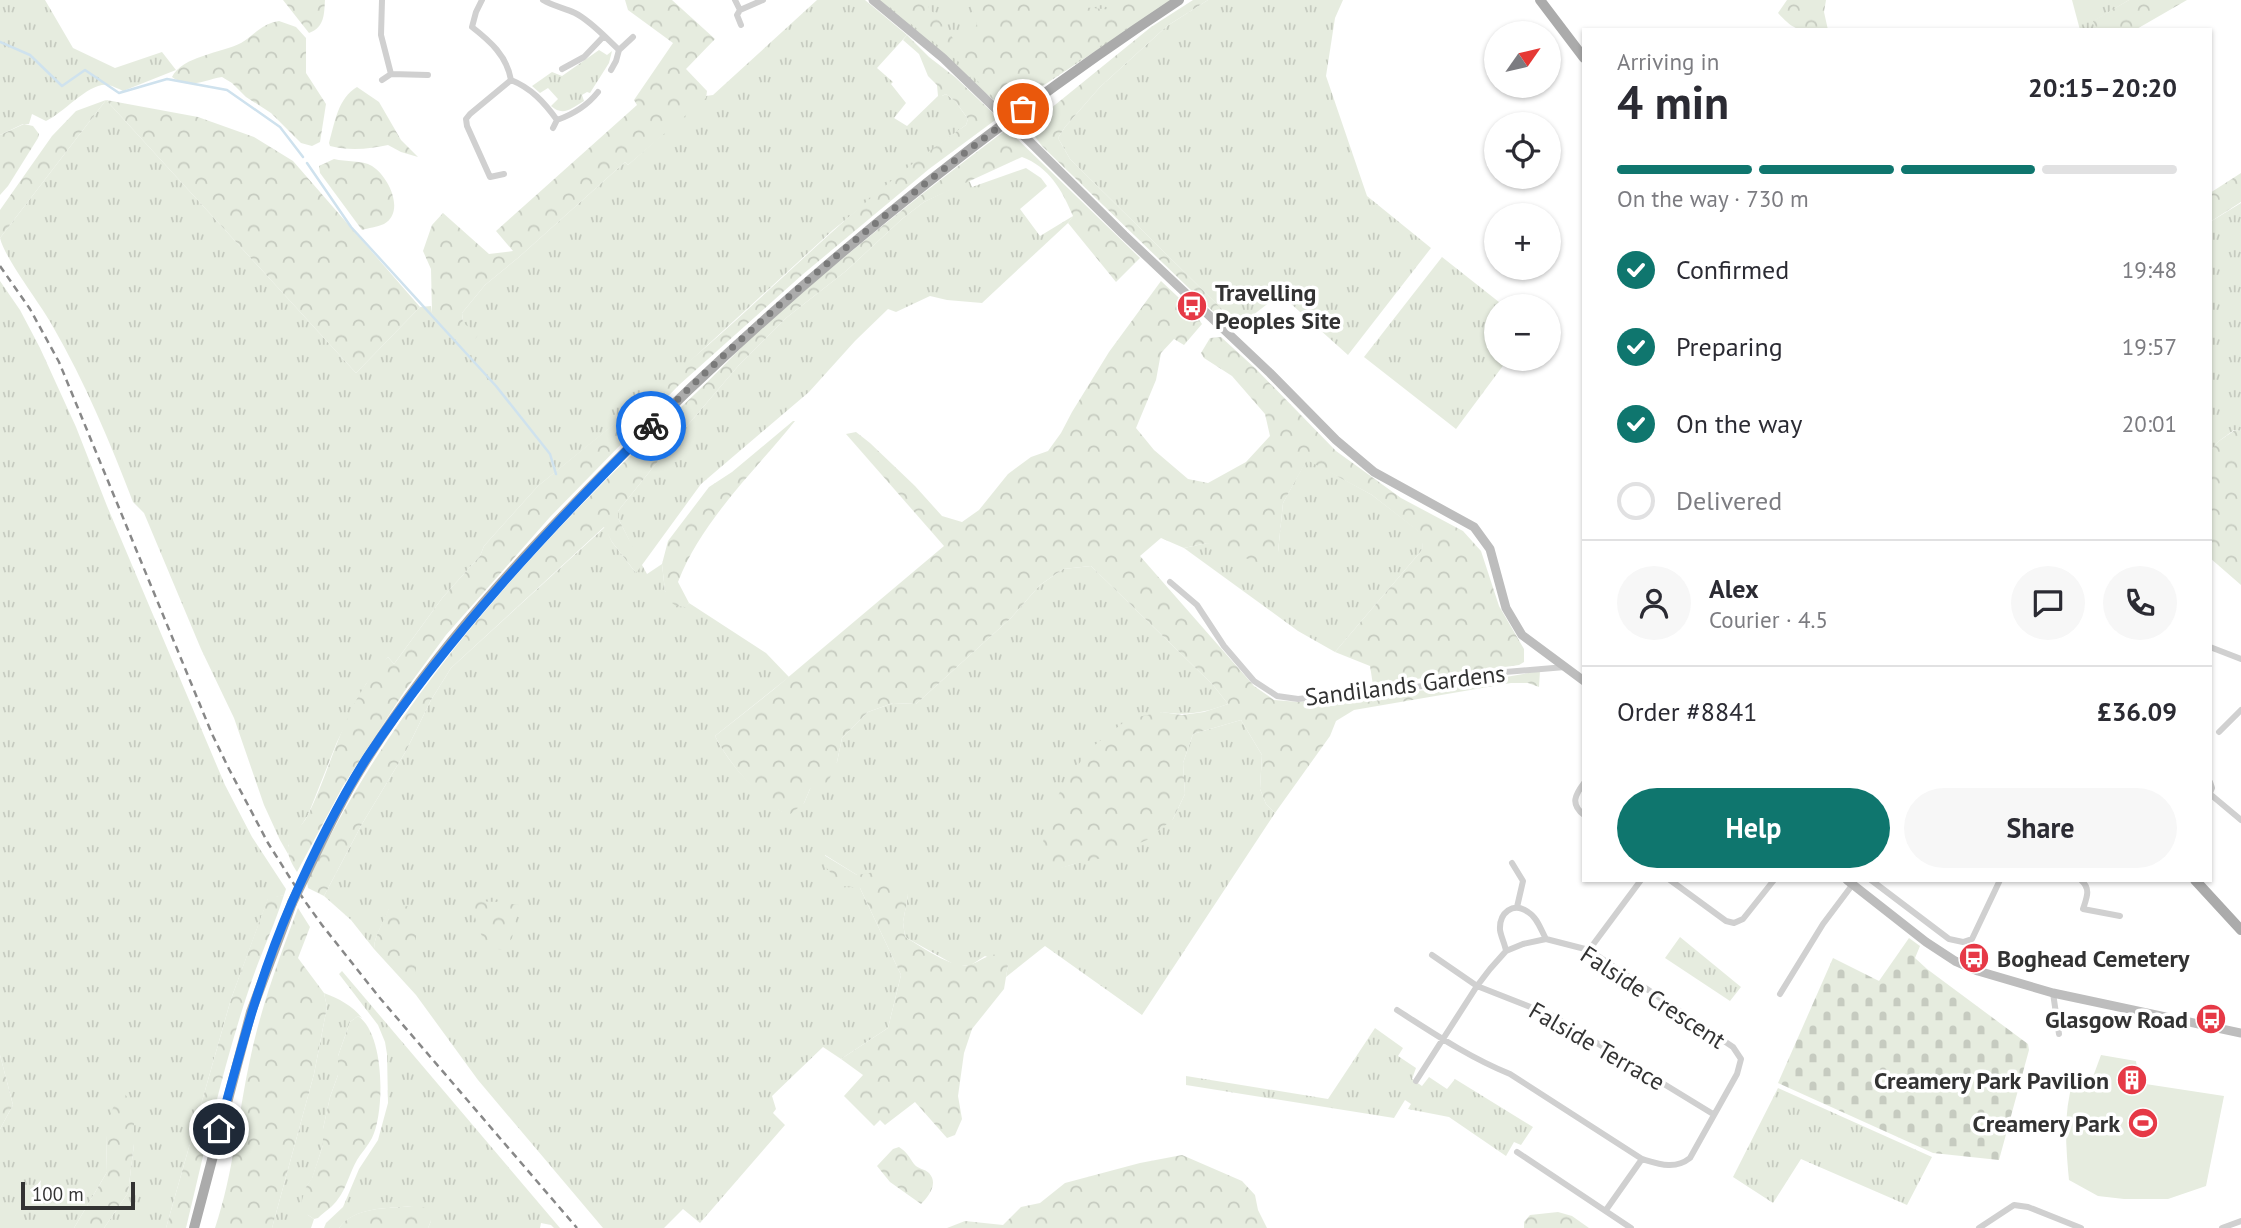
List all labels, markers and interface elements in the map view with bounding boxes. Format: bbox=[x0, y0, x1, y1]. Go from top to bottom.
north arrow bbox=[1484, 21, 1561, 98]
map controls bbox=[1484, 21, 1561, 371]
text: Arriving in bbox=[1617, 47, 1719, 76]
text: 20:15–20:20 bbox=[2028, 71, 2177, 104]
text: 4 min bbox=[1617, 72, 1729, 132]
pin bbox=[993, 79, 1053, 139]
icon: bag bbox=[1004, 90, 1042, 128]
button: locate bbox=[1484, 112, 1561, 189]
text: On the way · 730 m bbox=[1617, 184, 1809, 213]
button: + bbox=[1484, 203, 1561, 280]
icon: check bbox=[1617, 251, 1655, 289]
text: Confirmed bbox=[1676, 253, 1789, 286]
text: 19:48 bbox=[2122, 255, 2177, 284]
place label: Travelling Peoples Site bbox=[1215, 277, 1341, 336]
bus stop icon: Travelling Peoples Site bbox=[1175, 289, 1209, 323]
button: − bbox=[1484, 294, 1561, 371]
icon: check bbox=[1617, 328, 1655, 366]
text: Preparing bbox=[1676, 330, 1783, 363]
text: 19:57 bbox=[2122, 332, 2177, 361]
courier bbox=[616, 391, 686, 461]
icon: check bbox=[1617, 405, 1655, 443]
icon: bike bbox=[632, 407, 670, 445]
text: On the way bbox=[1676, 407, 1802, 440]
text: 20:01 bbox=[2122, 409, 2177, 438]
text: Delivered bbox=[1676, 484, 1782, 517]
button: person bbox=[1617, 566, 1691, 640]
button: chat bbox=[2011, 566, 2085, 640]
button: phone bbox=[2103, 566, 2177, 640]
text: Alex bbox=[1709, 572, 1759, 605]
text: Courier · 4.5 bbox=[1709, 605, 1828, 634]
street label: Sandilands Gardens bbox=[1303, 657, 1507, 713]
text: Order #8841 bbox=[1617, 695, 1757, 728]
text: £36.09 bbox=[2097, 695, 2177, 728]
button: Help bbox=[1617, 788, 1890, 868]
button: Share bbox=[1904, 788, 2177, 868]
street label: Falside Crescent bbox=[1575, 939, 1731, 1055]
bus stop icon: Boghead Cemetery bbox=[1957, 941, 1991, 975]
place label: Boghead Cemetery bbox=[1997, 943, 2190, 974]
street label: Falside Terrace bbox=[1524, 995, 1670, 1097]
bus stop icon: Glasgow Road bbox=[2194, 1002, 2228, 1036]
place label: Glasgow Road bbox=[2045, 1004, 2188, 1035]
building icon: Creamery Park Pavilion bbox=[2115, 1063, 2149, 1097]
place label: Creamery Park Pavilion bbox=[1874, 1065, 2109, 1096]
pin bbox=[189, 1099, 249, 1159]
sports icon: Creamery Park bbox=[2126, 1106, 2160, 1140]
place label: Creamery Park bbox=[1973, 1108, 2120, 1139]
icon: home bbox=[200, 1110, 238, 1148]
scale bar bbox=[21, 1179, 135, 1211]
text: 100 m bbox=[32, 1182, 84, 1206]

